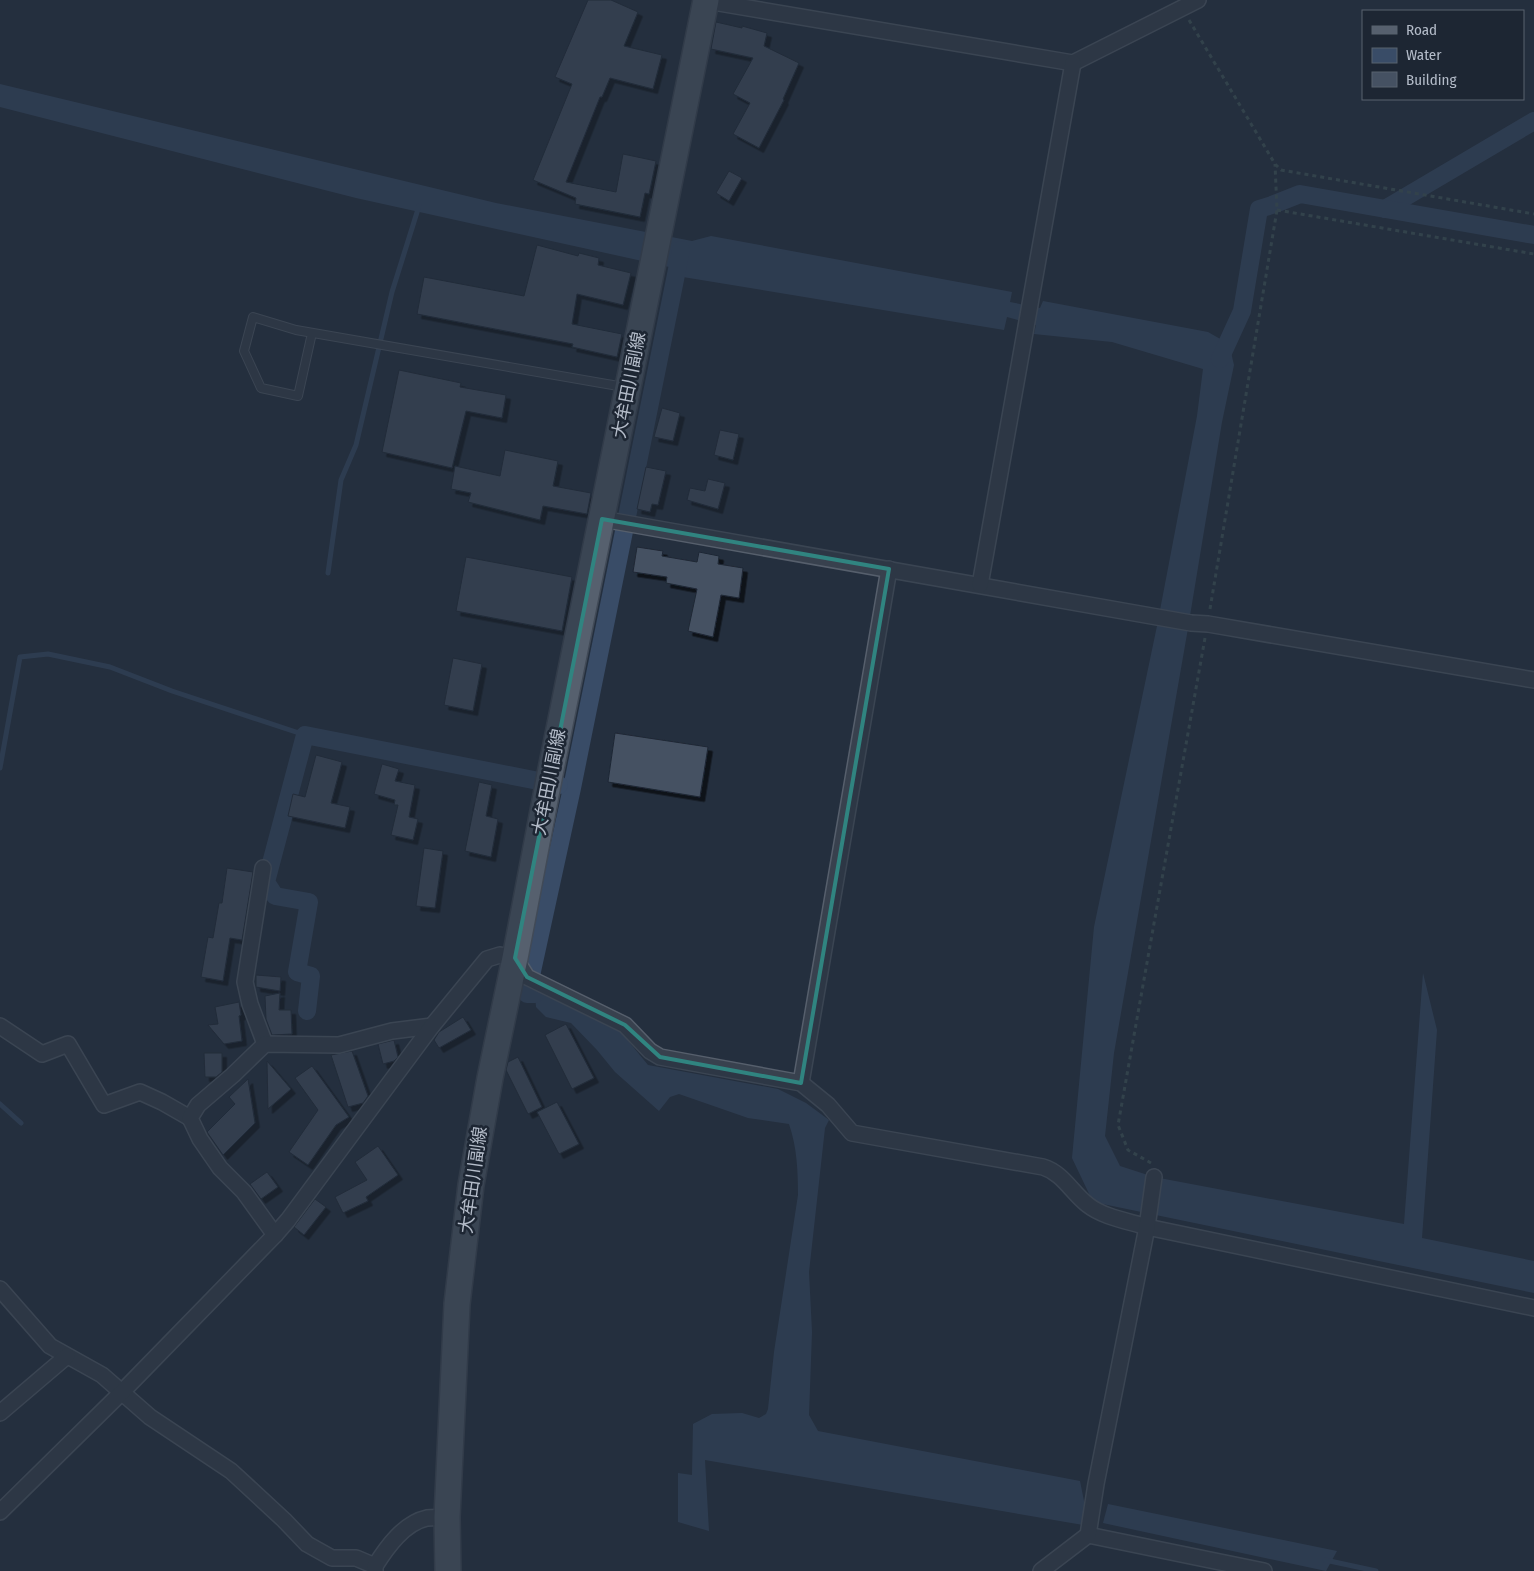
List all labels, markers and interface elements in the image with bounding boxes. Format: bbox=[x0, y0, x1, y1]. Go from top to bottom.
legend bbox=[1362, 10, 1524, 100]
text: Road bbox=[1406, 21, 1437, 39]
text: Water bbox=[1406, 46, 1442, 64]
text: Building bbox=[1406, 71, 1457, 89]
street label: 大牟田川副線 bbox=[608, 330, 650, 440]
street label: 大牟田川副線 bbox=[528, 727, 570, 837]
street label: 大牟田川副線 bbox=[455, 1125, 491, 1235]

